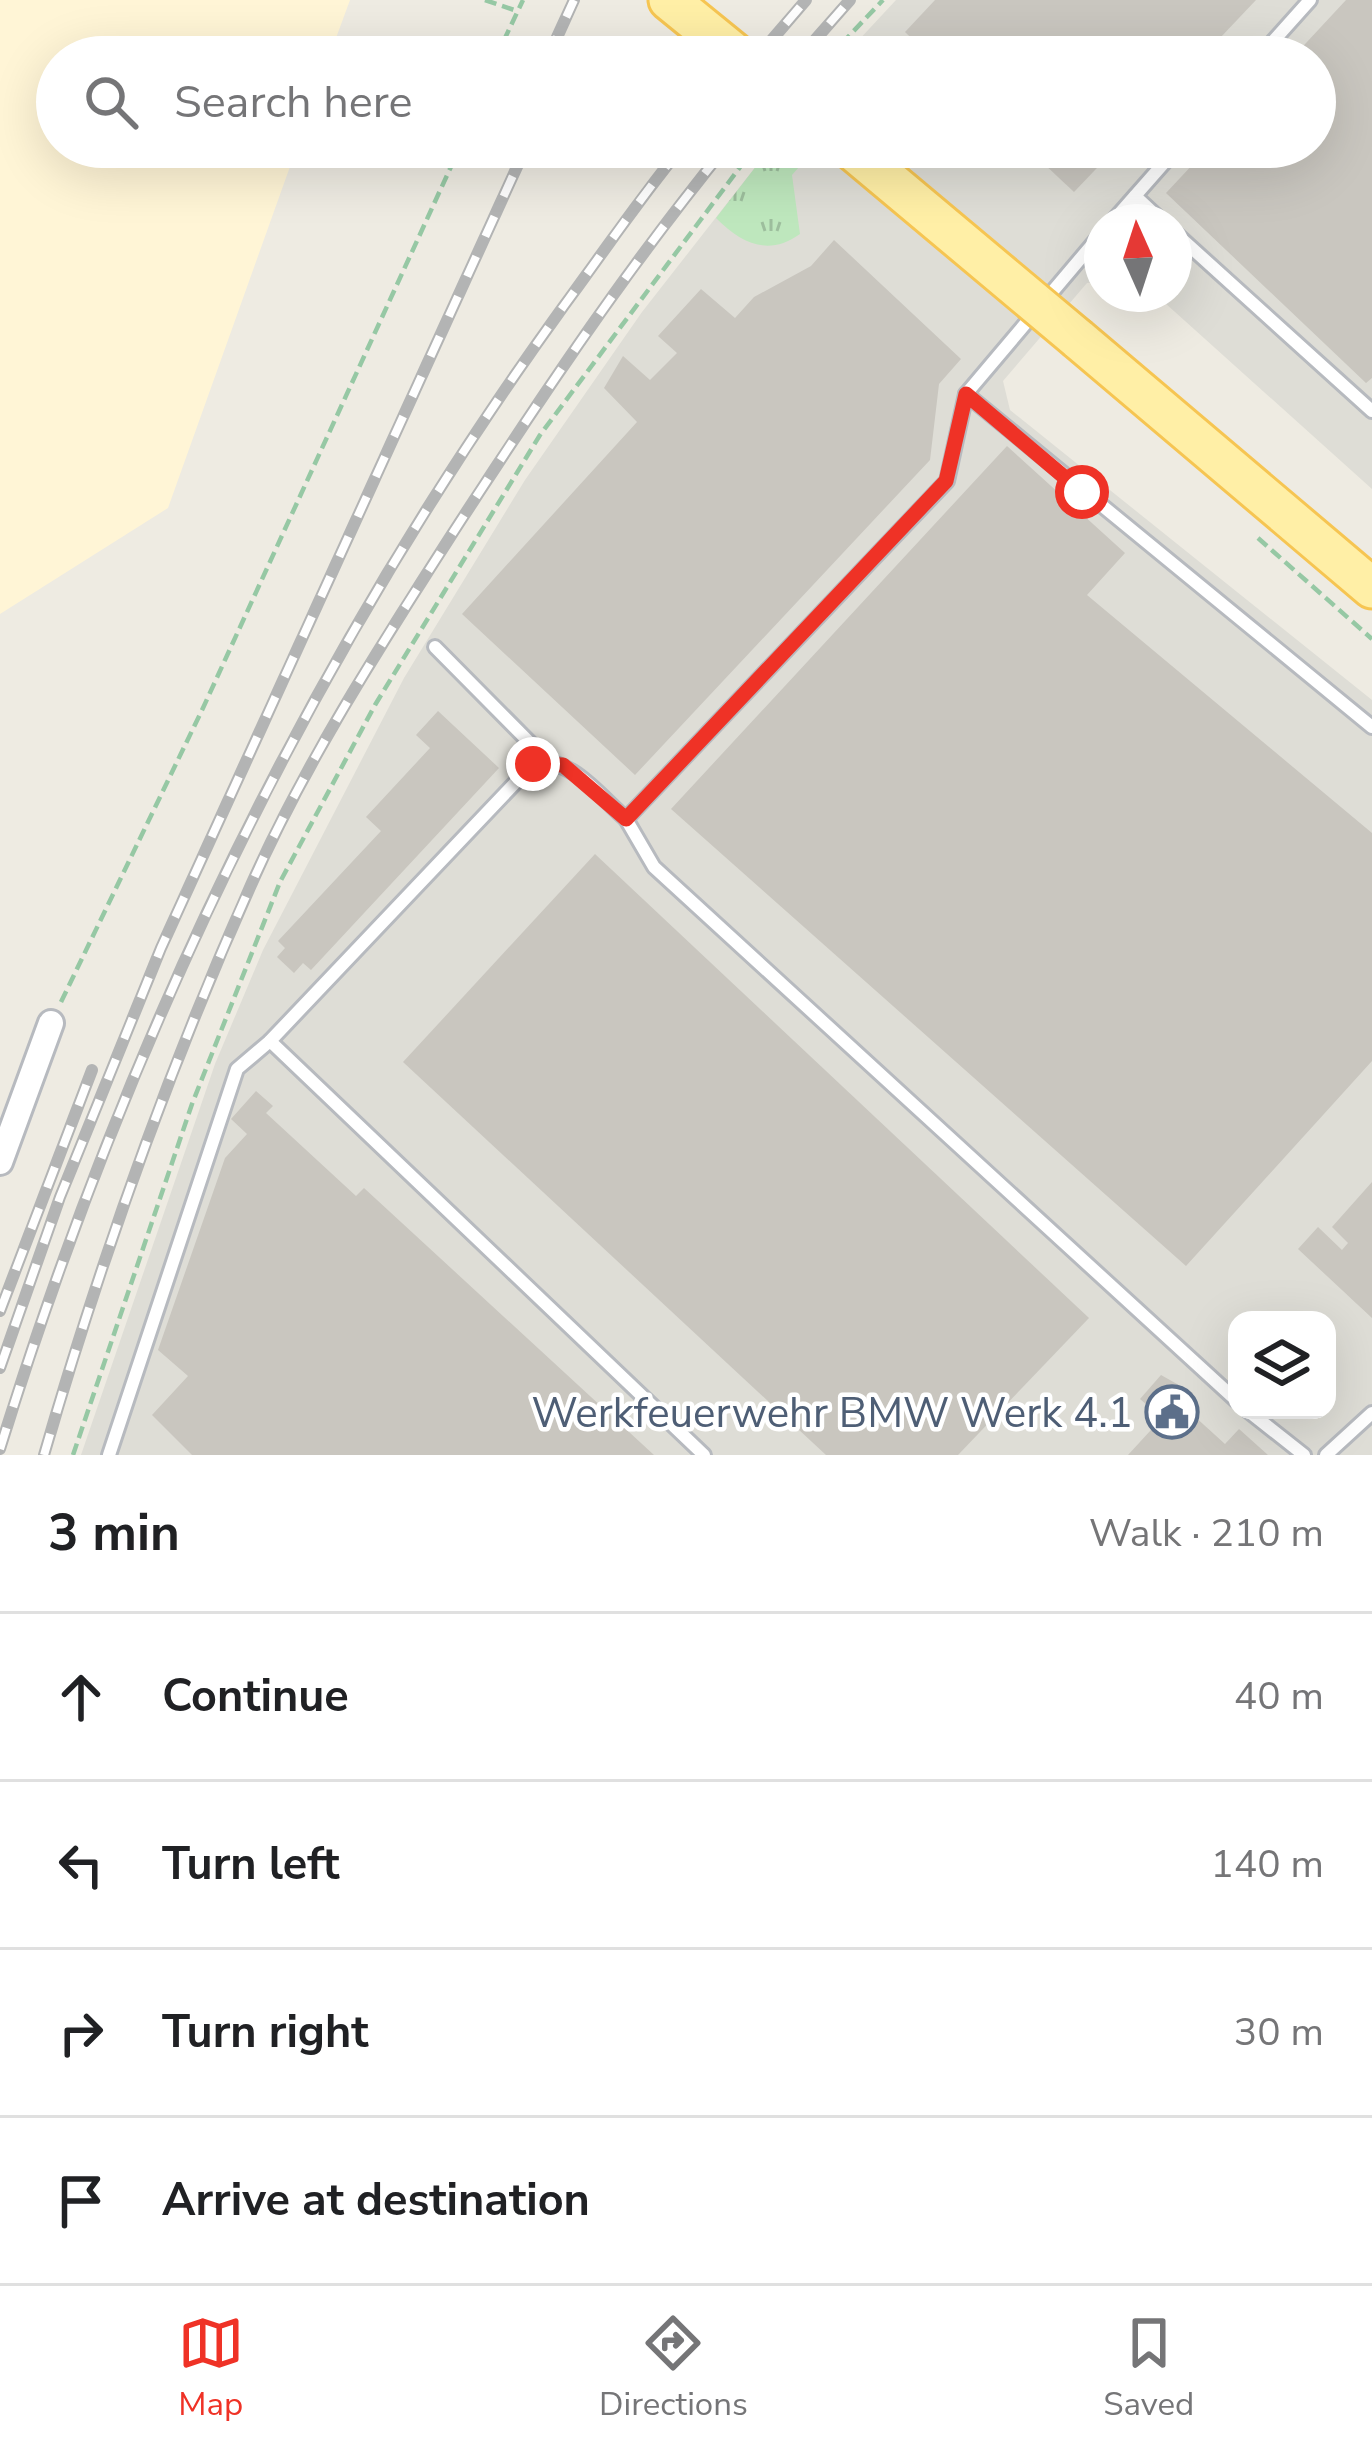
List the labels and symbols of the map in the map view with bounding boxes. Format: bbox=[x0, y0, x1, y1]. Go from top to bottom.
north arrow bbox=[1084, 204, 1192, 312]
route start bbox=[1055, 465, 1109, 519]
route end bbox=[506, 737, 560, 791]
public building icon: Werkfeuerwehr BMW Werk 4.1 bbox=[1144, 1384, 1200, 1440]
place label: Werkfeuerwehr BMW Werk 4.1 bbox=[532, 1385, 1133, 1442]

